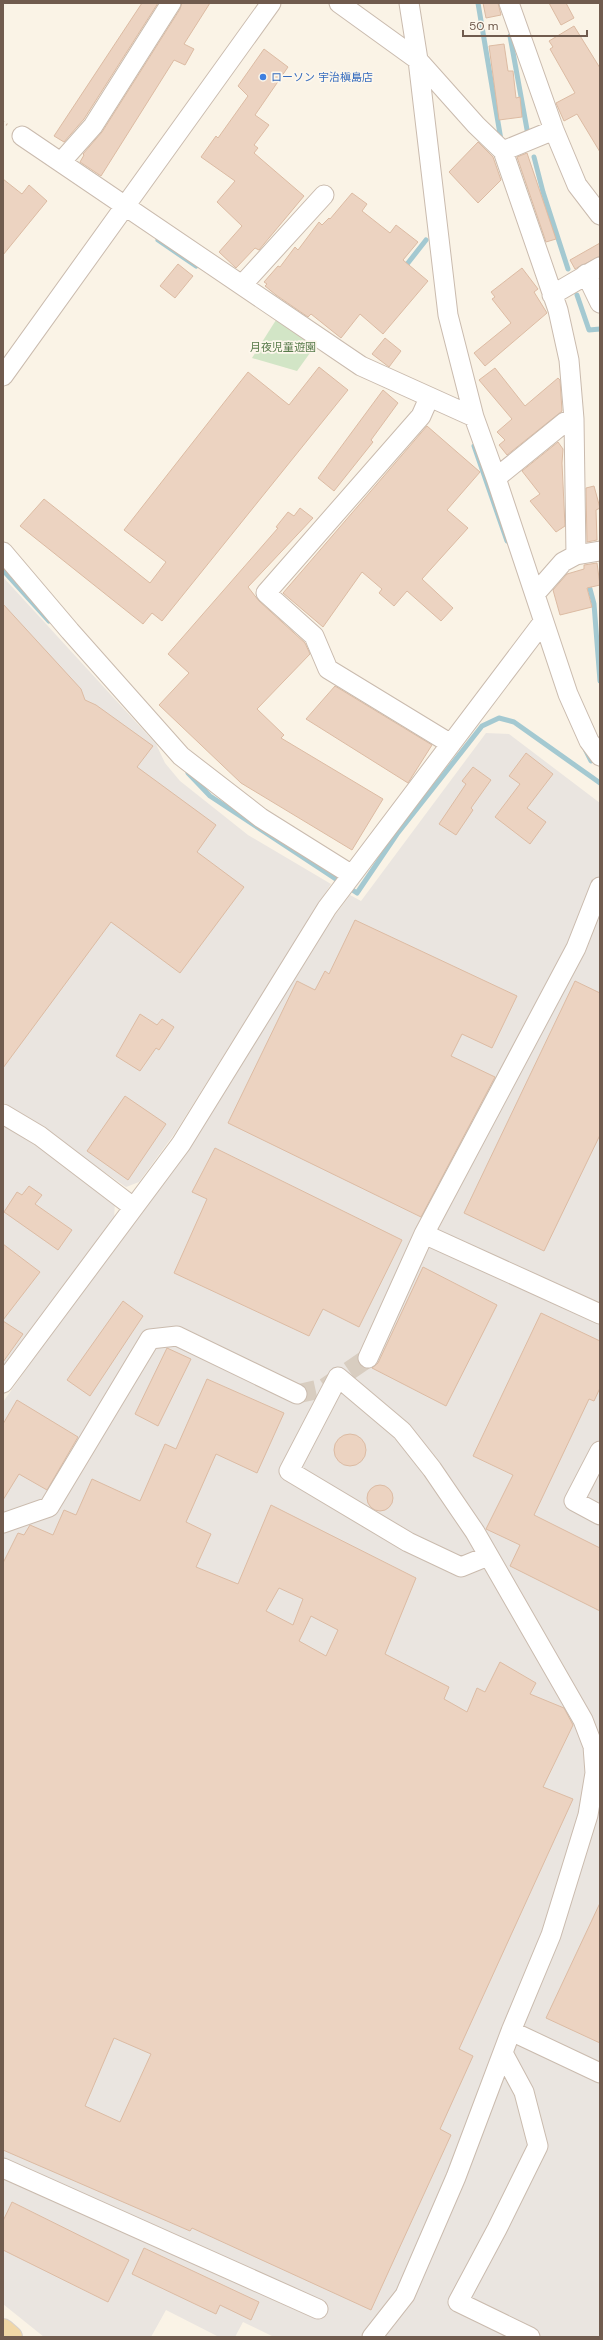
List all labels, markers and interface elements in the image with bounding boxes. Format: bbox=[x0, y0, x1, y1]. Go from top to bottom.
scale bar bbox=[463, 12, 587, 38]
text: 50 m bbox=[469, 18, 498, 34]
place label: ローソン 宇治槇島店 bbox=[271, 70, 373, 84]
marker: ローソン 宇治槇島店 bbox=[258, 72, 268, 82]
park label: 月夜児童遊園 bbox=[250, 340, 316, 354]

